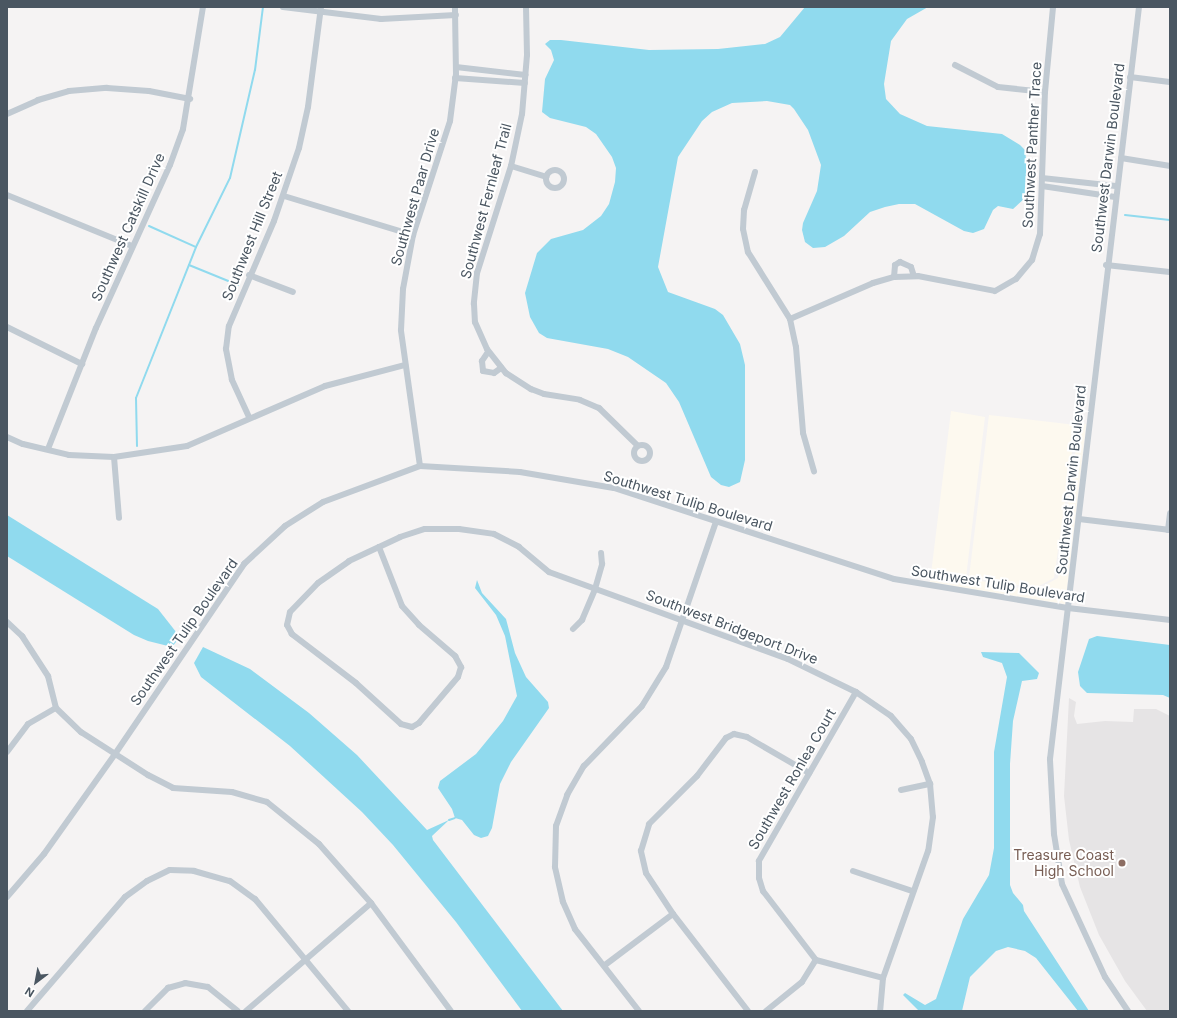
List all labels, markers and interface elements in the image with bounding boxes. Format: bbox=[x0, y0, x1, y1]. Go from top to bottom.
street label: Southwest Panther Trace bbox=[1019, 61, 1045, 229]
street label: Southwest Darwin Boulevard bbox=[1088, 62, 1128, 254]
street label: Southwest Fernleaf Trail bbox=[457, 121, 515, 281]
street label: Southwest Paar Drive bbox=[387, 126, 443, 268]
street label: Southwest Catskill Drive bbox=[88, 150, 168, 304]
street label: Southwest Hill Street bbox=[218, 169, 286, 303]
street label: Southwest Darwin Boulevard bbox=[1053, 384, 1089, 576]
street label: Southwest Tulip Boulevard bbox=[602, 467, 774, 535]
street label: Southwest Tulip Boulevard bbox=[127, 555, 241, 709]
street label: Southwest Tulip Boulevard bbox=[910, 562, 1086, 606]
street label: Southwest Bridgeport Drive bbox=[644, 586, 820, 668]
street label: Southwest Ronlea Court bbox=[745, 706, 839, 852]
place label: Treasure Coast High School bbox=[1013, 847, 1114, 880]
marker: Treasure Coast High School bbox=[1117, 858, 1127, 868]
north arrow bbox=[16, 962, 56, 1002]
text: N bbox=[22, 984, 37, 1000]

